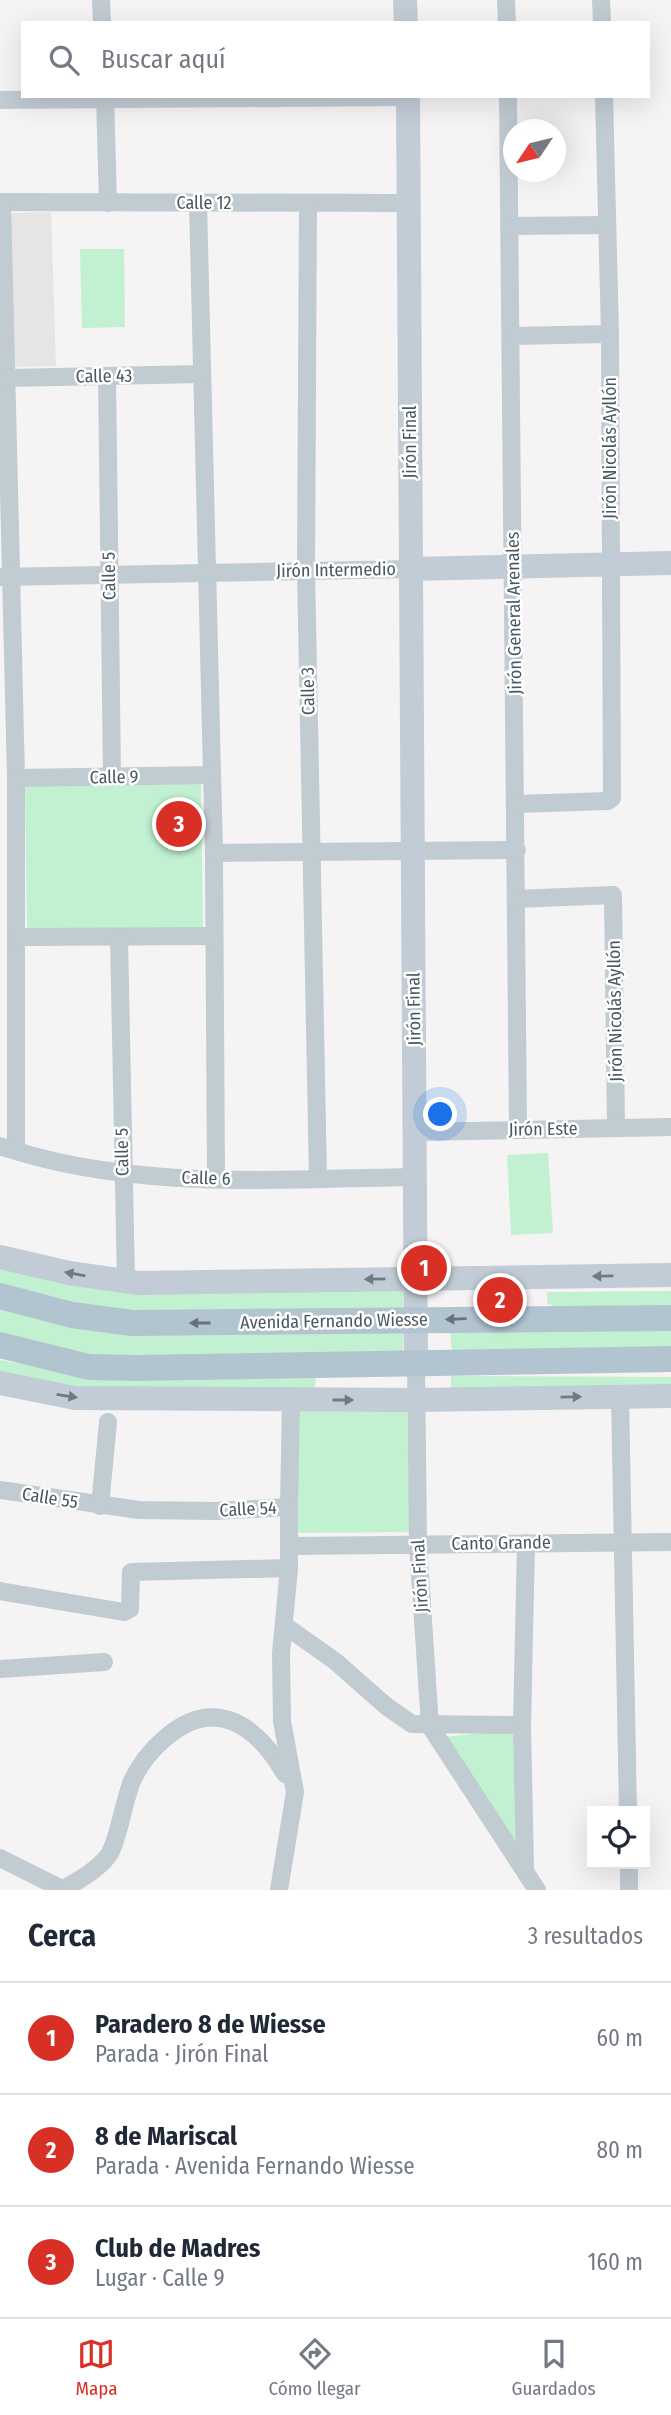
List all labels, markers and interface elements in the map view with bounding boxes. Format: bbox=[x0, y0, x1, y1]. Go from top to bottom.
search box bbox=[21, 21, 650, 98]
icon: search bbox=[45, 41, 83, 79]
text: Buscar aquí bbox=[101, 44, 226, 75]
north arrow bbox=[503, 119, 566, 182]
street label: Calle 12 bbox=[176, 192, 232, 214]
street label: Calle 43 bbox=[75, 365, 133, 387]
street label: Jirón Nicolás Ayllón bbox=[599, 377, 621, 519]
street label: Jirón Final bbox=[399, 405, 421, 479]
street label: Jirón General Arenales bbox=[502, 531, 526, 695]
street label: Calle 5 bbox=[98, 552, 120, 600]
street label: Jirón Intermedio bbox=[276, 558, 396, 582]
street label: Calle 3 bbox=[297, 667, 319, 715]
street label: Calle 9 bbox=[89, 766, 139, 788]
pin: 3 bbox=[156, 798, 202, 850]
street label: Jirón Nicolás Ayllón bbox=[603, 940, 627, 1082]
street label: Jirón Final bbox=[402, 972, 426, 1046]
your location bbox=[423, 1097, 457, 1131]
street label: Jirón Este bbox=[508, 1117, 578, 1141]
street label: Calle 5 bbox=[111, 1128, 133, 1176]
street label: Calle 6 bbox=[181, 1166, 231, 1190]
pin: 1 bbox=[401, 1242, 447, 1294]
one-way arrow bbox=[64, 1268, 86, 1279]
one-way arrow bbox=[592, 1270, 614, 1282]
one-way arrow bbox=[364, 1273, 386, 1284]
pin: 2 bbox=[477, 1274, 523, 1326]
street label: Avenida Fernando Wiesse bbox=[240, 1308, 428, 1334]
one-way arrow bbox=[445, 1314, 467, 1325]
one-way arrow bbox=[189, 1317, 211, 1329]
one-way arrow bbox=[56, 1391, 78, 1402]
one-way arrow bbox=[560, 1392, 582, 1403]
one-way arrow bbox=[332, 1394, 354, 1406]
street label: Calle 55 bbox=[20, 1483, 80, 1513]
street label: Calle 54 bbox=[219, 1497, 277, 1521]
street label: Canto Grande bbox=[451, 1531, 551, 1555]
street label: Jirón Final bbox=[407, 1539, 433, 1613]
map controls bbox=[587, 1806, 650, 1869]
button: locate bbox=[587, 1806, 650, 1869]
text: Cerca bbox=[28, 1918, 96, 1954]
text: 3 resultados bbox=[528, 1922, 643, 1950]
text: Paradero 8 de Wiesse bbox=[95, 2009, 326, 2040]
text: 1 bbox=[46, 2024, 56, 2052]
text: 60 m bbox=[597, 2024, 643, 2052]
text: Parada · Jirón Final bbox=[95, 2040, 268, 2068]
text: 8 de Mariscal bbox=[95, 2121, 237, 2152]
text: 2 bbox=[46, 2136, 56, 2164]
text: 80 m bbox=[596, 2136, 643, 2164]
text: Parada · Avenida Fernando Wiesse bbox=[95, 2152, 415, 2180]
text: Club de Madres bbox=[95, 2233, 260, 2264]
text: 3 bbox=[46, 2248, 56, 2276]
text: 160 m bbox=[588, 2248, 643, 2276]
text: Lugar · Calle 9 bbox=[95, 2264, 225, 2292]
tab: Mapa bbox=[75, 2335, 118, 2400]
tab: Cómo llegar bbox=[268, 2335, 361, 2400]
tab: Guardados bbox=[512, 2335, 596, 2400]

